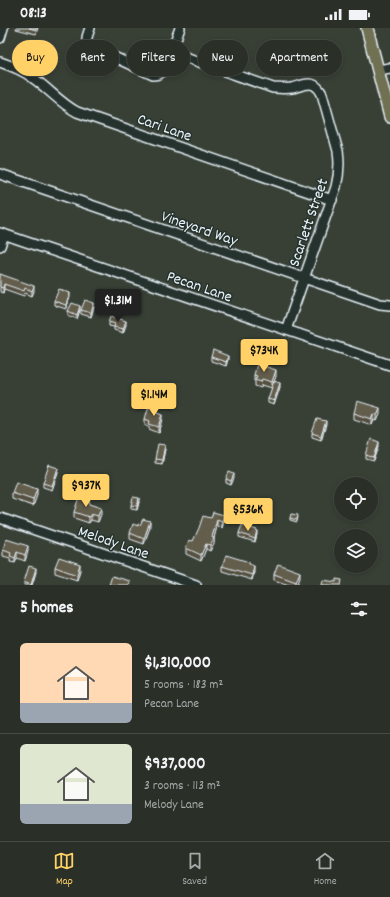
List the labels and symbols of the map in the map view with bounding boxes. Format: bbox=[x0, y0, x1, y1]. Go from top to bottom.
street label: Cari Lane bbox=[134, 108, 195, 148]
street label: Scarlett Street bbox=[283, 175, 335, 270]
street label: Vineyard Way bbox=[158, 206, 241, 253]
street label: Pecan Lane bbox=[163, 265, 235, 309]
pin: $1.31M bbox=[85, 289, 151, 323]
pin: $734K bbox=[236, 339, 292, 373]
pin: $1.14M bbox=[121, 383, 187, 417]
pin: $937K bbox=[58, 474, 114, 508]
pin: $536K bbox=[220, 498, 276, 532]
street label: Melody Lane bbox=[75, 521, 152, 566]

